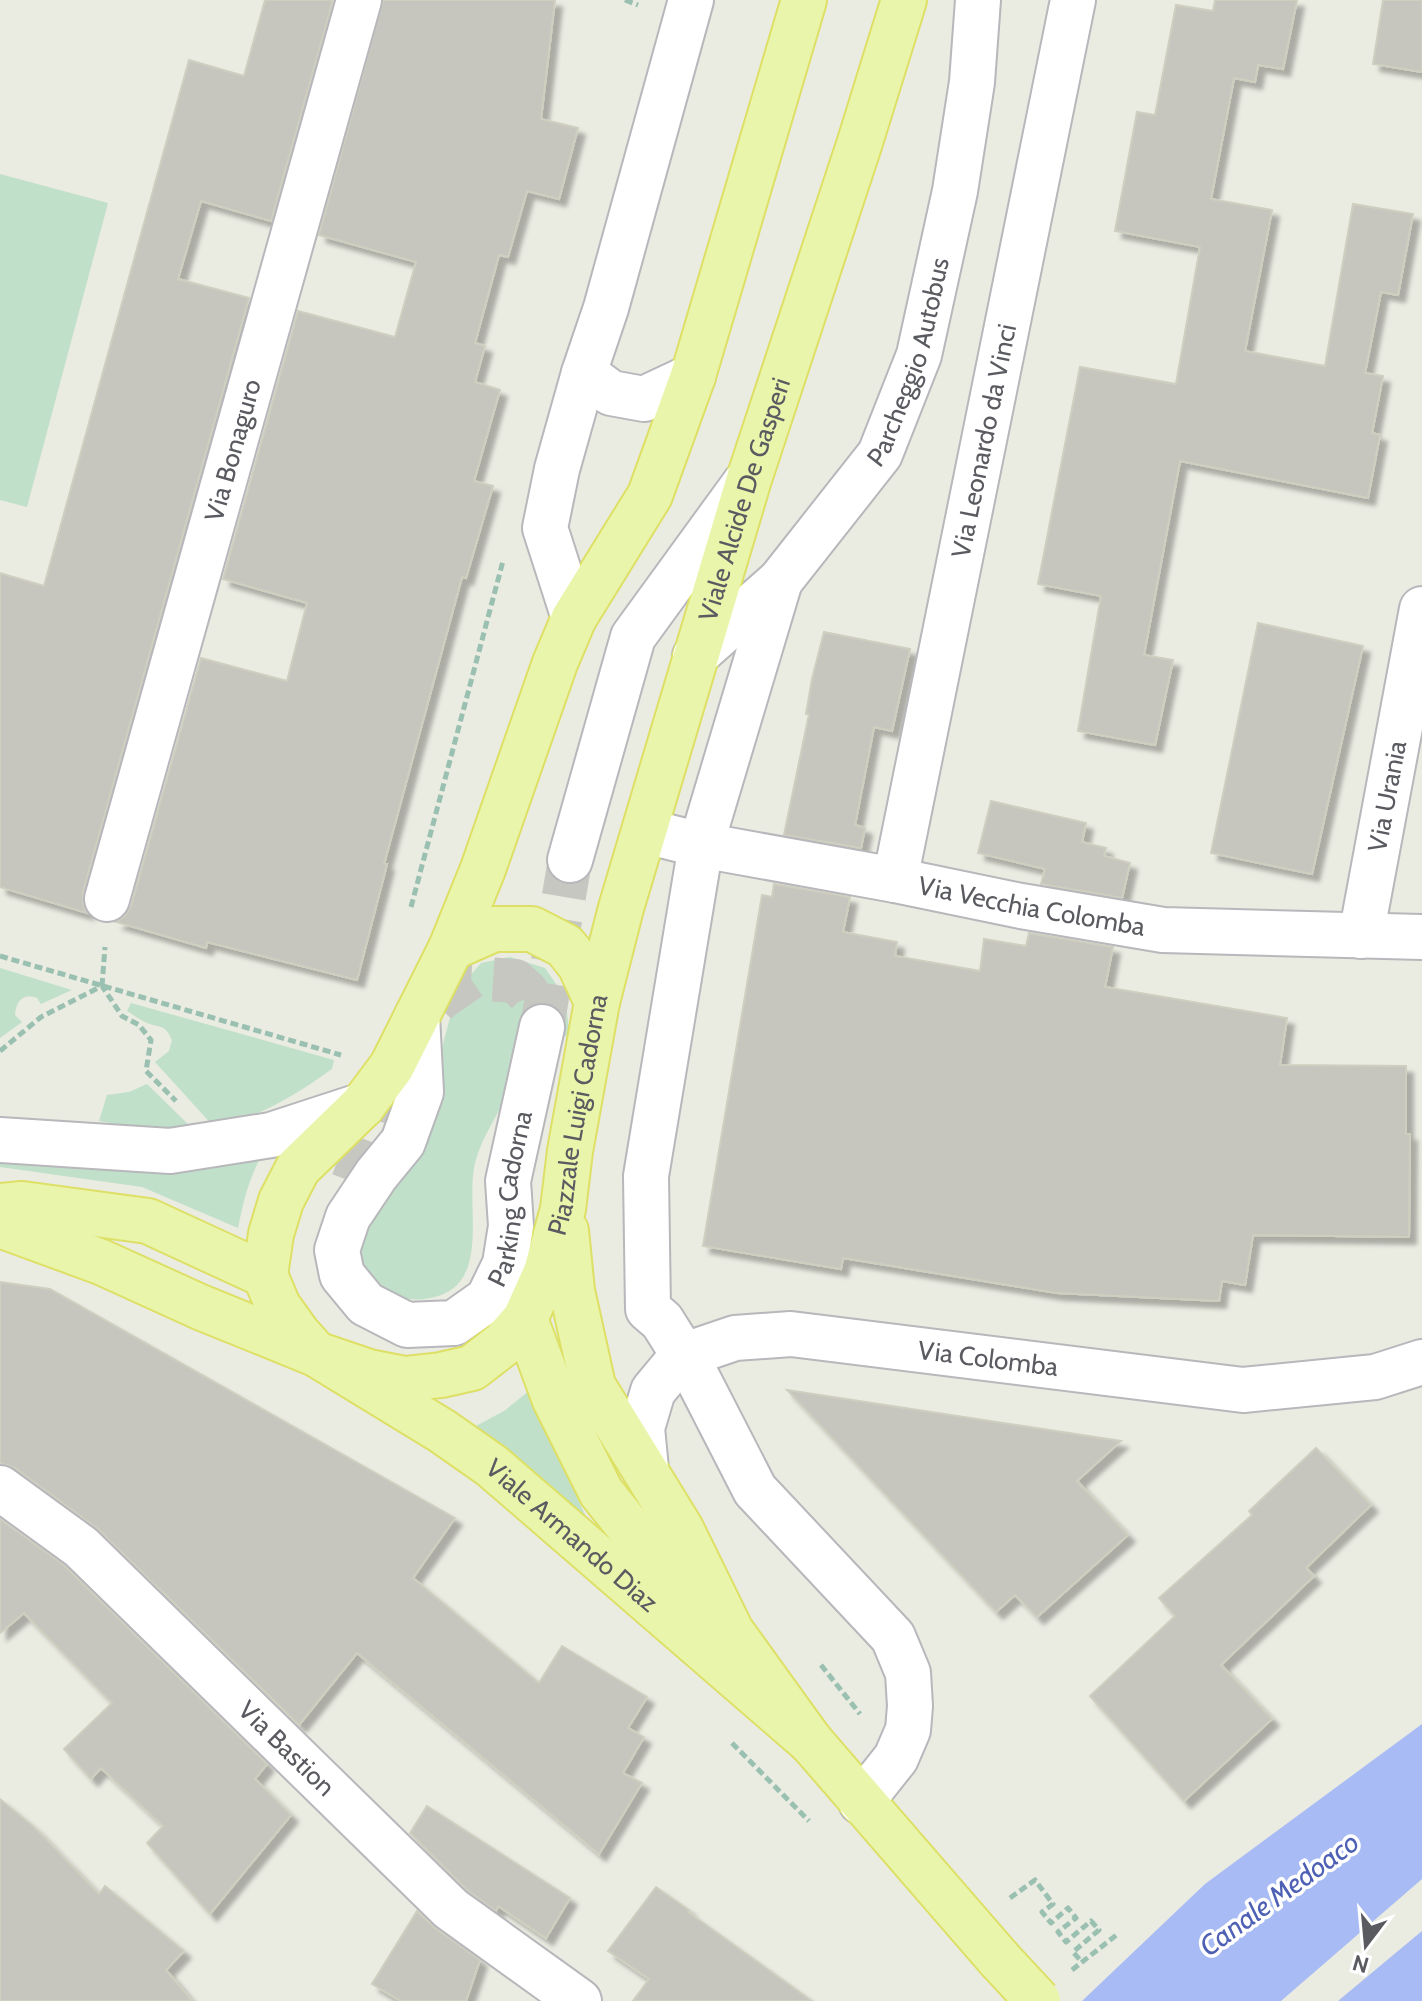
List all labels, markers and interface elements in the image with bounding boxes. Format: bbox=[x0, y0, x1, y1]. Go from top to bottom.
street label: Parcheggio Autobus bbox=[860, 254, 956, 473]
street label: Via Leonardo da Vinci bbox=[945, 321, 1023, 561]
street label: Viale Alcide De Gasperi bbox=[691, 374, 797, 625]
street label: Via Bonaguro bbox=[198, 375, 268, 525]
street label: Via Urania bbox=[1361, 738, 1413, 855]
street label: Via Vecchia Colomba bbox=[915, 869, 1148, 943]
street label: Piazzale Luigi Cadorna bbox=[541, 990, 615, 1239]
street label: Parking Cadorna bbox=[481, 1107, 539, 1292]
street label: Via Colomba bbox=[916, 1334, 1061, 1383]
street label: Viale Armando Diaz bbox=[479, 1452, 665, 1619]
street label: Via Bastion bbox=[232, 1694, 342, 1803]
water label: Canale Medoaco bbox=[1193, 1825, 1365, 1963]
north arrow bbox=[1326, 1905, 1406, 1985]
text: N bbox=[1349, 1949, 1372, 1979]

